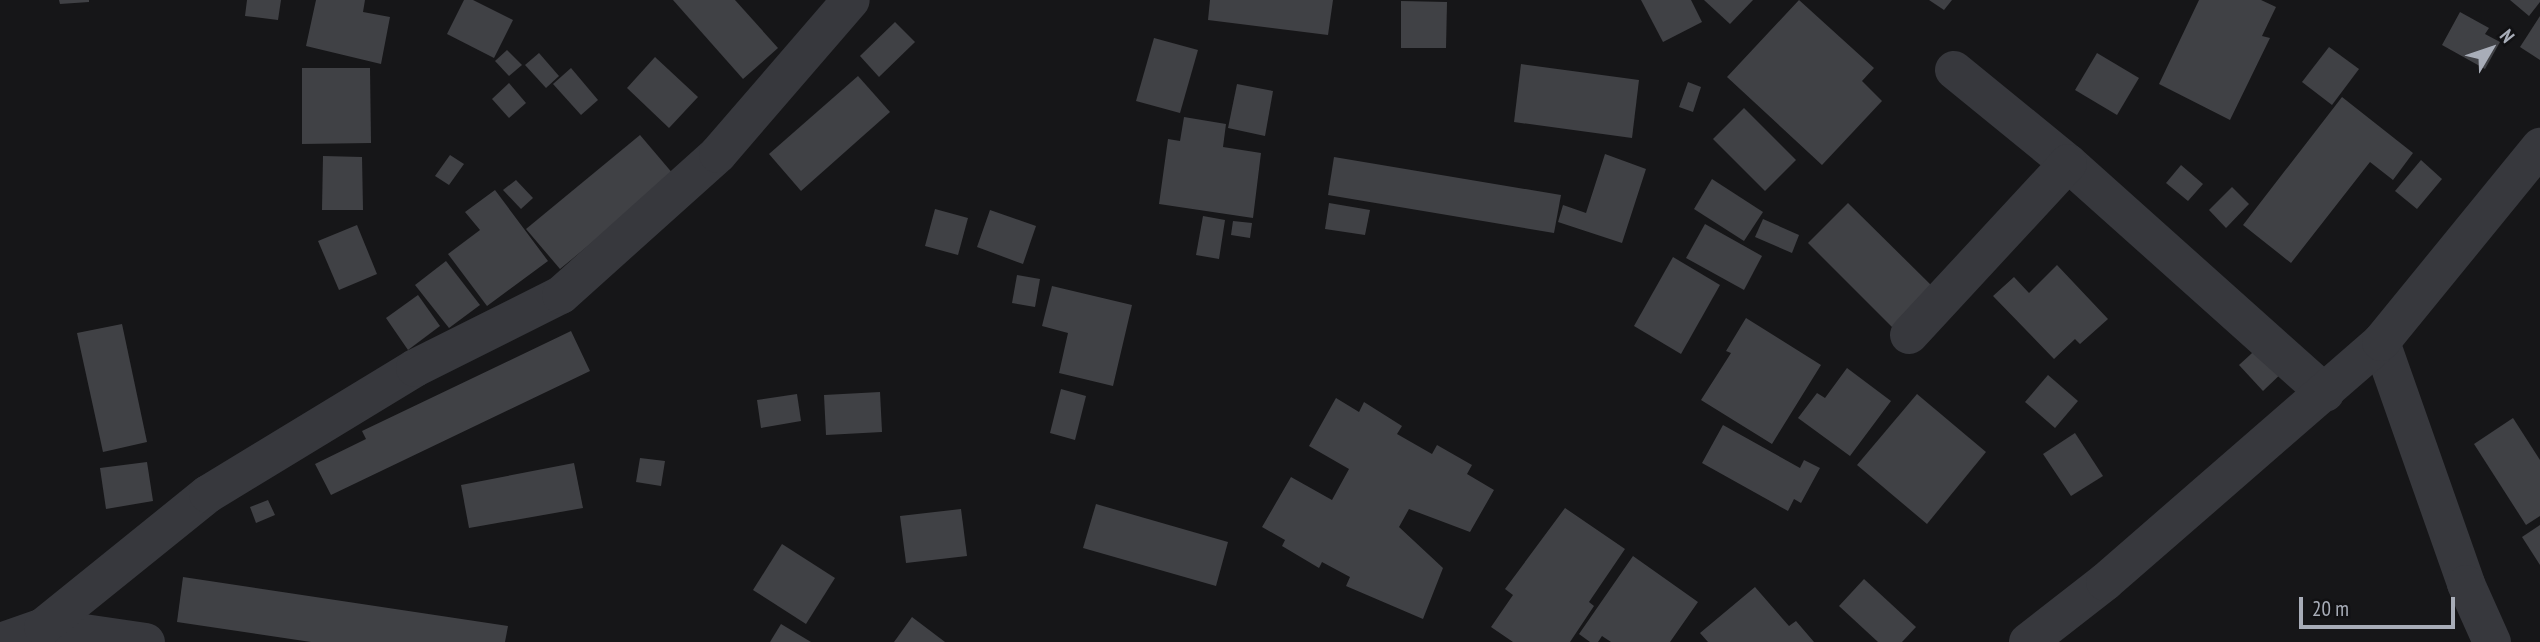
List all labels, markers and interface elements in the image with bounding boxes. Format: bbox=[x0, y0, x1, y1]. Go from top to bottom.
north arrow bbox=[2456, 14, 2526, 84]
text: N bbox=[2495, 24, 2520, 47]
scale bar bbox=[2302, 582, 2458, 626]
text: 20 m bbox=[2312, 595, 2349, 622]

